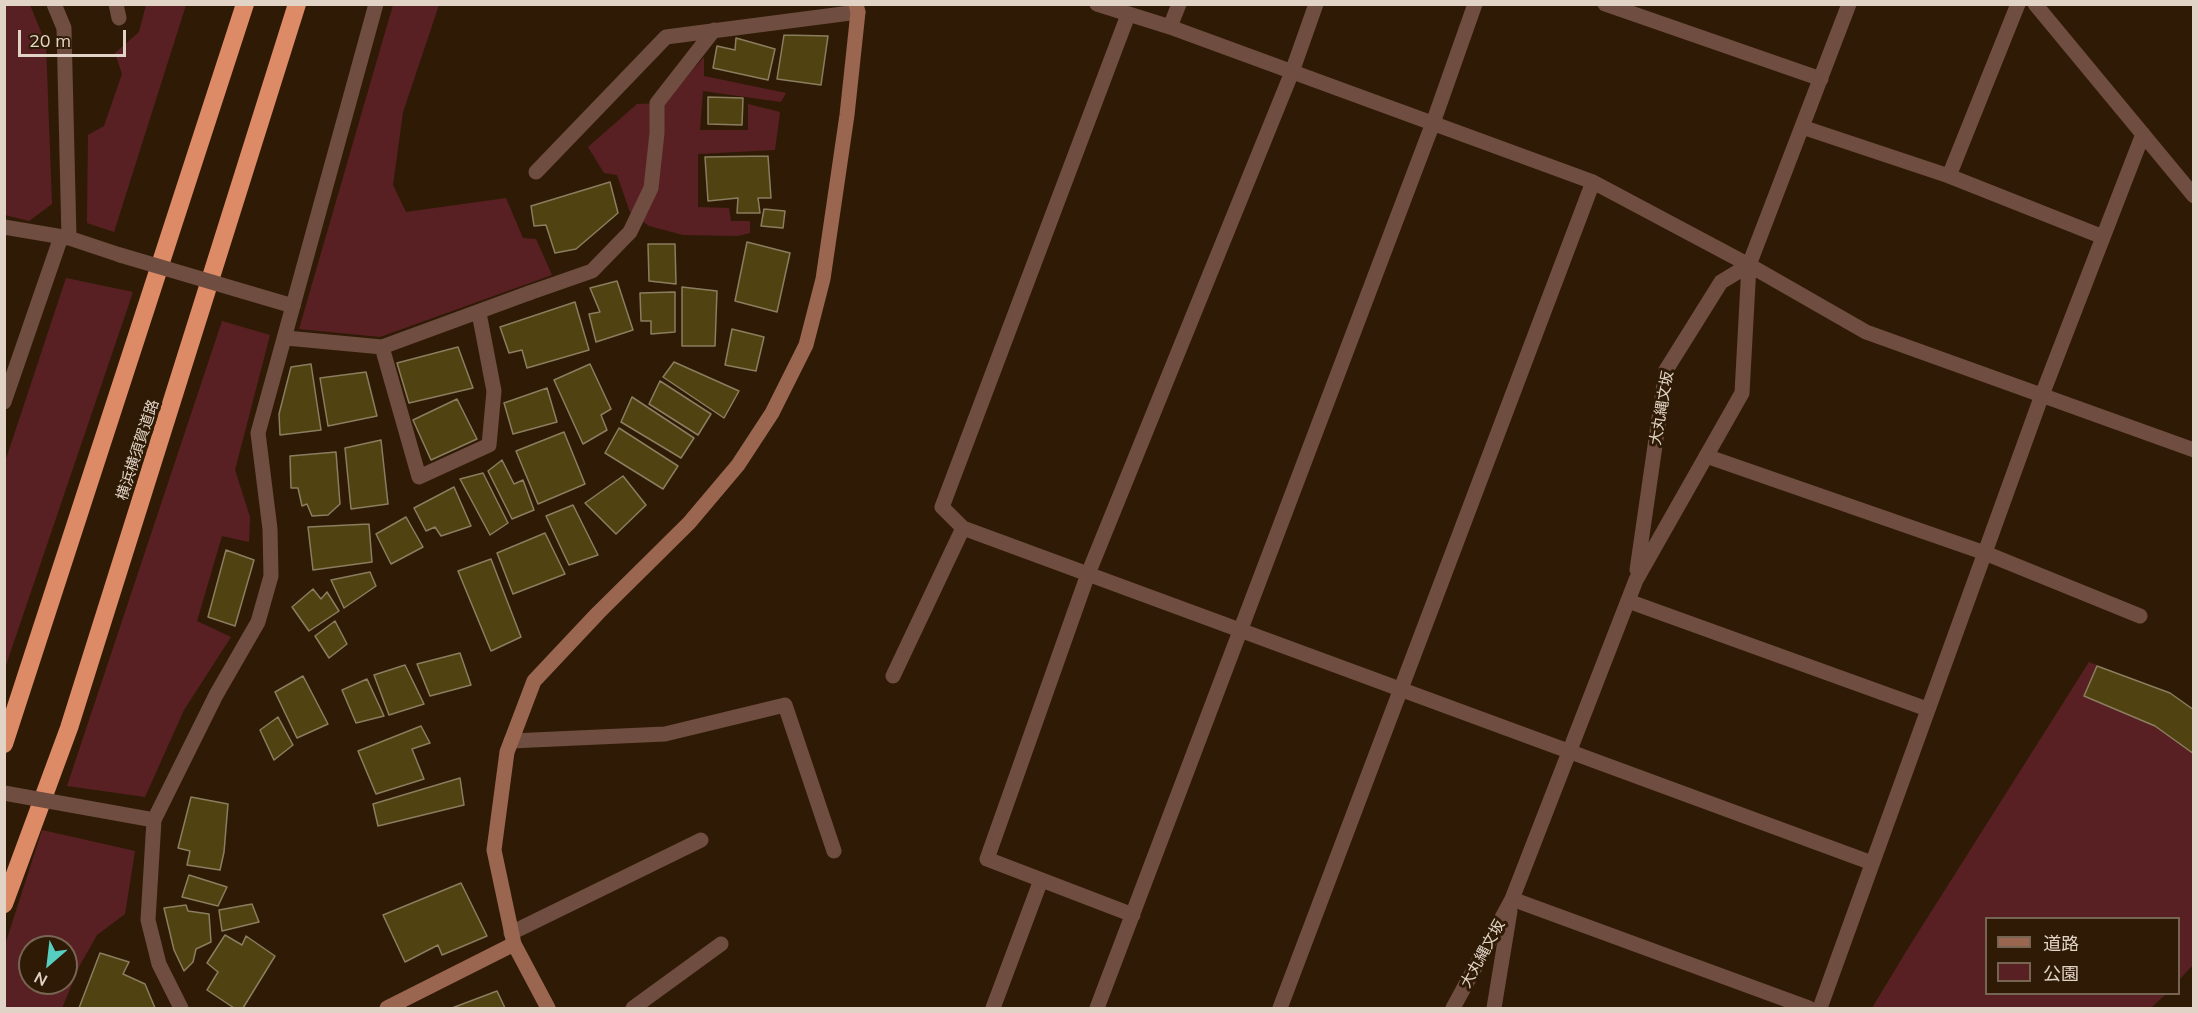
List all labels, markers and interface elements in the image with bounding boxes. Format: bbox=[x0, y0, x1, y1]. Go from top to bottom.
scale bar bbox=[21, 18, 129, 56]
text: 20 m bbox=[29, 29, 71, 52]
street label: 大丸縄文坂 bbox=[1647, 370, 1677, 446]
street label: 横浜横須賀道路 bbox=[113, 397, 163, 503]
street label: 大丸縄文坂 bbox=[1457, 917, 1509, 991]
legend bbox=[1985, 917, 2180, 995]
text: 道路 bbox=[2043, 932, 2079, 955]
north arrow bbox=[18, 935, 78, 995]
text: 公園 bbox=[2043, 962, 2079, 985]
text: N bbox=[30, 967, 51, 991]

